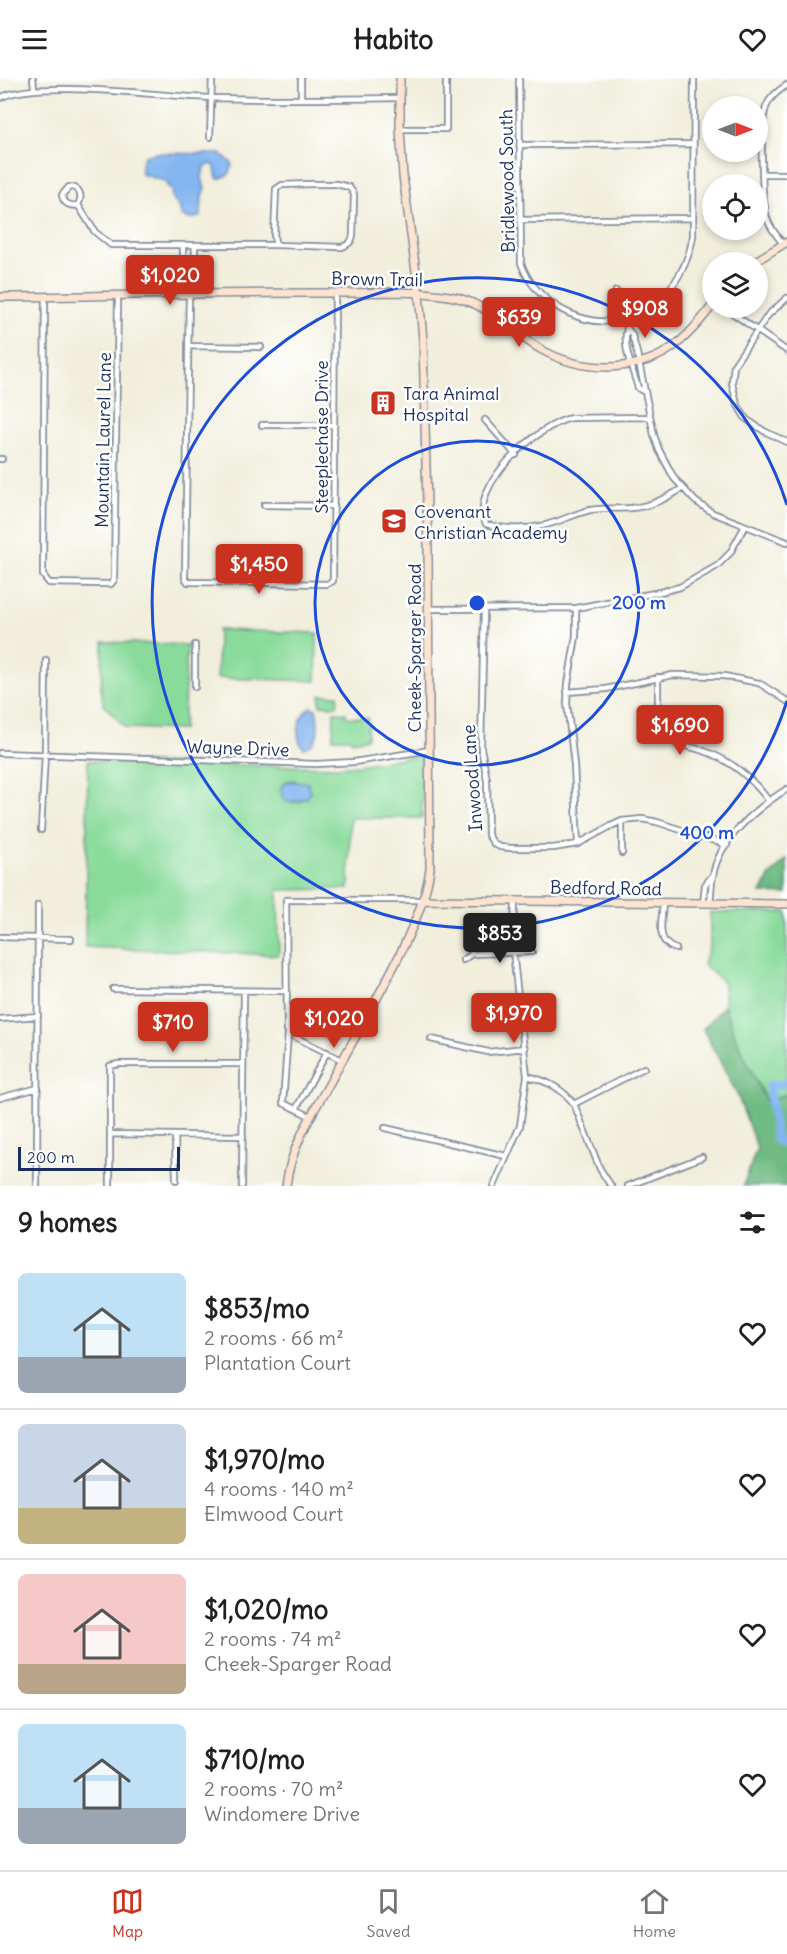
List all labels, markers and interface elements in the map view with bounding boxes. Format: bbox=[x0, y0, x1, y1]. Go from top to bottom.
text: Habito bbox=[353, 22, 434, 56]
icon: menu bbox=[18, 23, 51, 56]
icon: heart bbox=[736, 23, 769, 56]
north arrow bbox=[702, 96, 768, 162]
map controls bbox=[702, 96, 768, 318]
street label: Bridlewood South bbox=[494, 109, 520, 253]
button: locate bbox=[702, 174, 768, 240]
button: layers bbox=[702, 252, 768, 318]
pin: $1,020 bbox=[121, 255, 219, 306]
text: $1,020 bbox=[140, 262, 200, 287]
street label: Brown Trail bbox=[331, 267, 423, 291]
pin: $908 bbox=[609, 288, 681, 339]
text: $908 bbox=[621, 295, 669, 320]
pin: $639 bbox=[483, 297, 555, 348]
text: $639 bbox=[496, 304, 542, 329]
street label: Mountain Laurel Lane bbox=[90, 352, 116, 528]
street label: Steeplechase Drive bbox=[310, 360, 333, 514]
place label: Tara Animal Hospital bbox=[403, 382, 499, 426]
building icon: Tara Animal Hospital bbox=[368, 388, 398, 418]
place label: Covenant Christian Academy bbox=[414, 500, 568, 544]
school or university icon: Covenant Christian Academy bbox=[379, 506, 409, 536]
pin: $1,450 bbox=[210, 544, 308, 595]
text: $1,450 bbox=[230, 551, 288, 576]
street label: Cheek-Sparger Road bbox=[403, 563, 426, 733]
text: 200 m bbox=[612, 591, 666, 614]
centre of rings bbox=[467, 593, 487, 613]
pin: $1,690 bbox=[631, 705, 729, 756]
text: $1,690 bbox=[650, 712, 710, 737]
street label: Inwood Lane bbox=[457, 724, 487, 832]
street label: Wayne Drive bbox=[186, 735, 290, 761]
text: 400 m bbox=[680, 821, 734, 844]
street label: Bedford Road bbox=[550, 876, 663, 900]
pin: $853 bbox=[464, 913, 536, 964]
text: $853 bbox=[477, 920, 523, 945]
pin: $1,970 bbox=[465, 993, 563, 1044]
pin: $1,020 bbox=[285, 998, 383, 1049]
text: $1,970 bbox=[485, 1000, 543, 1025]
pin: $710 bbox=[137, 1002, 209, 1053]
text: $1,020 bbox=[304, 1005, 364, 1030]
text: $710 bbox=[152, 1009, 194, 1034]
scale bar bbox=[18, 1144, 180, 1172]
text: 200 m bbox=[27, 1147, 75, 1167]
text: 9 homes bbox=[18, 1206, 117, 1239]
icon: filters bbox=[736, 1206, 769, 1239]
text: $853/mo bbox=[204, 1292, 310, 1325]
icon: home bbox=[66, 1297, 138, 1369]
icon: heart bbox=[736, 1317, 769, 1350]
text: 2 rooms · 66 m² bbox=[204, 1325, 344, 1350]
text: Plantation Court bbox=[204, 1350, 351, 1375]
text: $1,970/mo bbox=[204, 1443, 325, 1476]
icon: home bbox=[66, 1448, 138, 1520]
icon: heart bbox=[736, 1468, 769, 1501]
text: 4 rooms · 140 m² bbox=[204, 1476, 354, 1501]
text: Elmwood Court bbox=[204, 1501, 343, 1526]
text: $1,020/mo bbox=[204, 1593, 328, 1626]
icon: home bbox=[66, 1598, 138, 1670]
icon: heart bbox=[736, 1618, 769, 1651]
text: 2 rooms · 74 m² bbox=[204, 1626, 341, 1651]
text: Cheek-Sparger Road bbox=[204, 1651, 392, 1676]
text: $710/mo bbox=[204, 1743, 305, 1776]
icon: home bbox=[66, 1748, 138, 1820]
icon: heart bbox=[736, 1768, 769, 1801]
text: 2 rooms · 70 m² bbox=[204, 1776, 344, 1801]
text: Windomere Drive bbox=[204, 1801, 360, 1826]
tab: Map bbox=[111, 1885, 144, 1941]
tab: Saved bbox=[367, 1885, 410, 1941]
tab: Home bbox=[633, 1885, 676, 1941]

